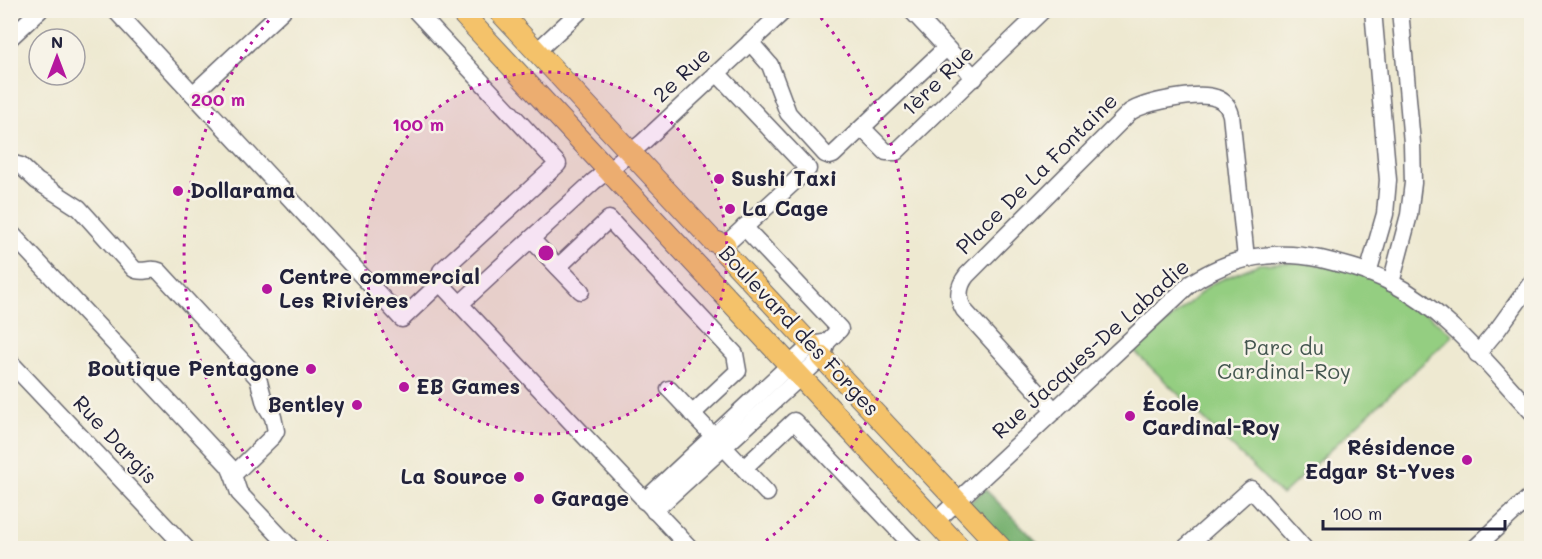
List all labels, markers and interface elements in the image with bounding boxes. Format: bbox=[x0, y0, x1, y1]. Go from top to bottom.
north arrow bbox=[27, 27, 87, 87]
text: N bbox=[51, 31, 63, 52]
street label: 1ère Rue bbox=[895, 39, 979, 121]
street label: 2e Rue bbox=[646, 40, 716, 107]
text: 200 m bbox=[191, 87, 245, 111]
street label: Place De La Fontaine bbox=[950, 87, 1122, 259]
text: 100 m bbox=[392, 112, 444, 136]
place label: Sushi Taxi bbox=[731, 164, 837, 191]
marker: Sushi Taxi bbox=[712, 172, 726, 186]
place label: Dollarama bbox=[190, 176, 296, 203]
marker: Dollarama bbox=[171, 184, 185, 198]
place label: La Cage bbox=[742, 194, 828, 221]
marker: La Cage bbox=[723, 202, 737, 216]
street label: Boulevard des Forges bbox=[714, 239, 886, 421]
centre of rings bbox=[536, 243, 556, 263]
street label: Rue Jacques-De Labadie bbox=[986, 252, 1194, 444]
place label: Centre commercial Les Rivières bbox=[279, 262, 480, 313]
marker: Centre commercial Les Rivières bbox=[260, 282, 274, 296]
park label: Parc du Cardinal-Roy bbox=[1217, 333, 1351, 384]
place label: Boutique Pentagone bbox=[87, 354, 299, 381]
marker: Boutique Pentagone bbox=[304, 362, 318, 376]
place label: EB Games bbox=[416, 372, 520, 399]
marker: EB Games bbox=[397, 380, 411, 394]
street label: Rue Dargis bbox=[68, 389, 164, 489]
place label: École Cardinal-Roy bbox=[1142, 389, 1280, 441]
place label: Bentley bbox=[267, 390, 345, 418]
marker: Bentley bbox=[350, 398, 364, 412]
marker: École Cardinal-Roy bbox=[1123, 409, 1137, 423]
place label: Résidence Edgar St-Yves bbox=[1305, 433, 1455, 484]
marker: Résidence Edgar St-Yves bbox=[1460, 453, 1474, 467]
place label: La Source bbox=[400, 462, 507, 489]
marker: La Source bbox=[512, 470, 526, 484]
place label: Garage bbox=[551, 484, 629, 511]
marker: Garage bbox=[532, 492, 546, 506]
scale bar bbox=[1323, 493, 1504, 531]
text: 100 m bbox=[1332, 501, 1382, 525]

